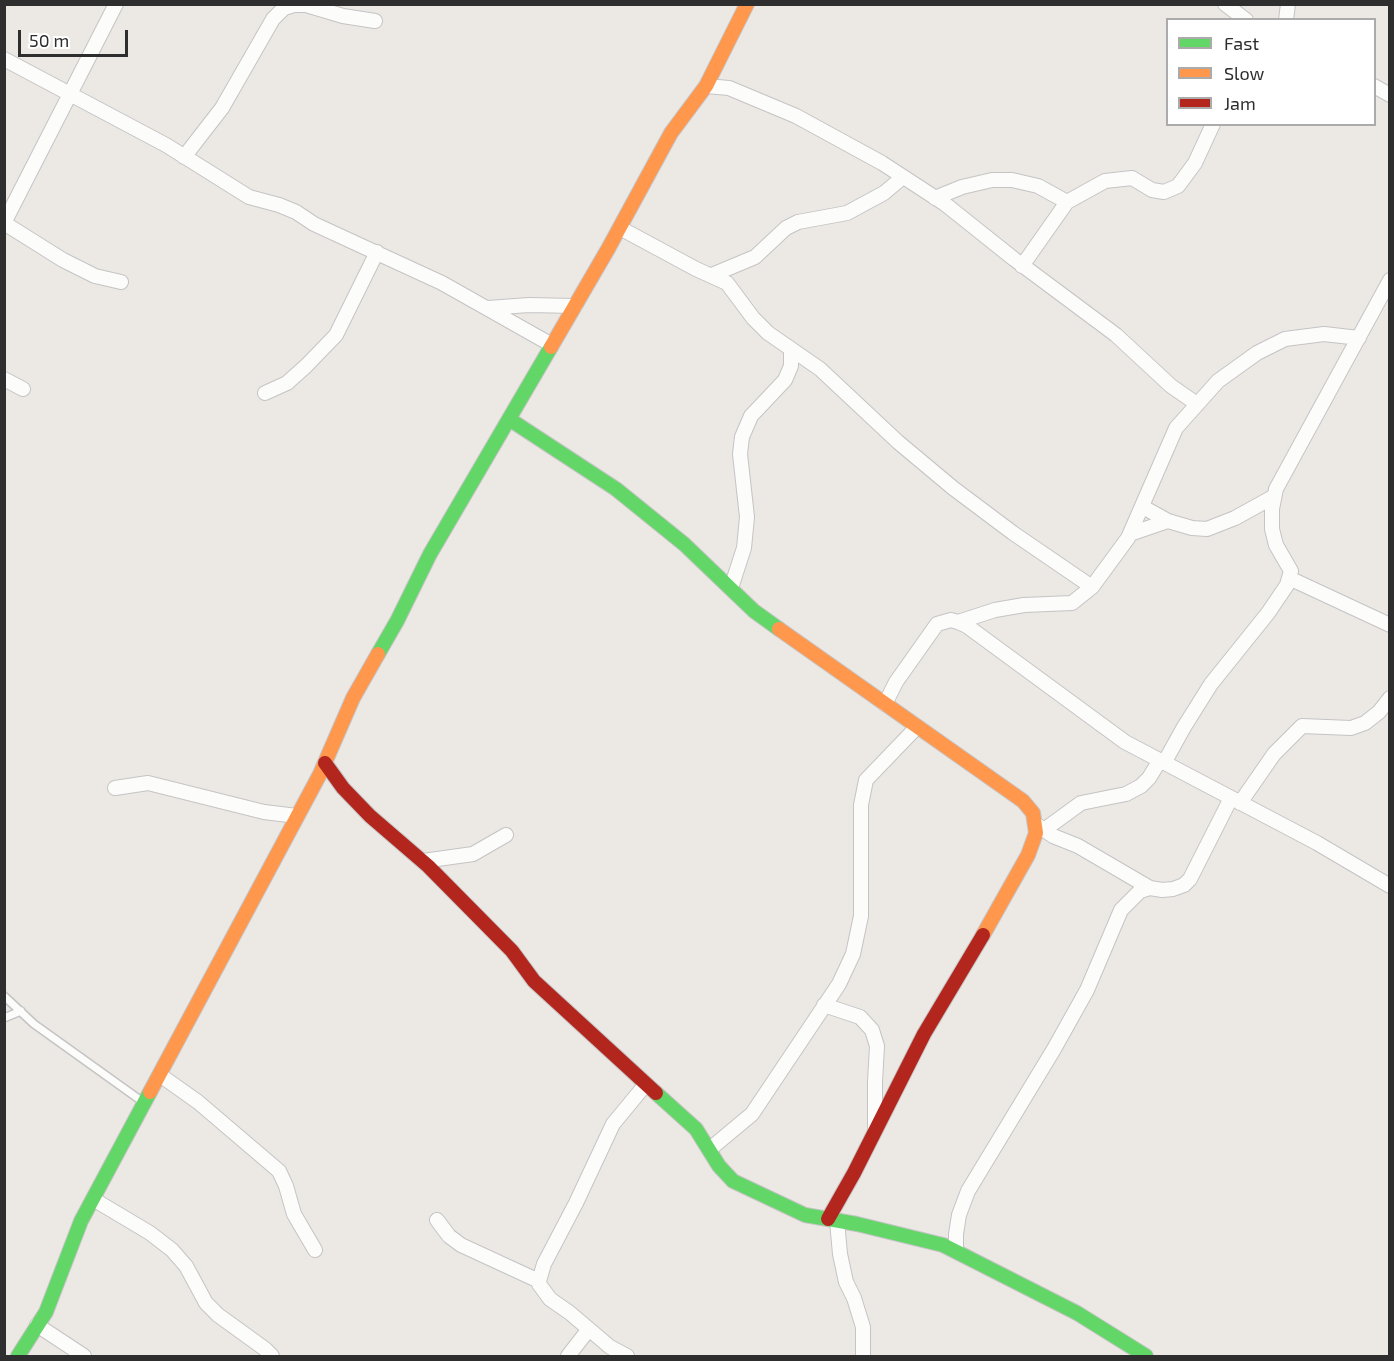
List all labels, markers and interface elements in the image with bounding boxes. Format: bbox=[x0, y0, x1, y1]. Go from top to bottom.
scale bar bbox=[21, 18, 130, 56]
legend bbox=[1166, 18, 1376, 126]
text: 50 m bbox=[29, 29, 69, 51]
text: Fast bbox=[1224, 32, 1259, 54]
text: Slow bbox=[1224, 62, 1264, 84]
text: Jam bbox=[1224, 92, 1256, 114]

